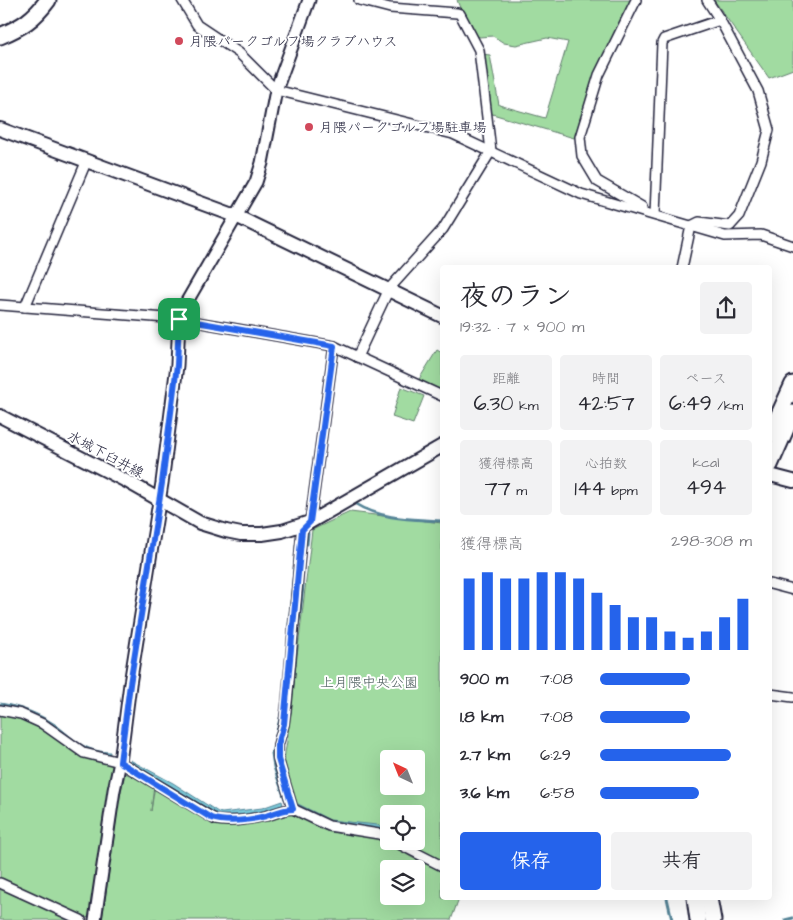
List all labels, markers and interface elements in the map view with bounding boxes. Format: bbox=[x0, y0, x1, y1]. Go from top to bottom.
place label: 月隈パークゴルフ場クラブハウス bbox=[189, 32, 398, 52]
marker: 月隈パークゴルフ場クラブハウス bbox=[173, 35, 185, 47]
place label: 月隈パークゴルフ場駐車場 bbox=[319, 118, 486, 138]
marker: 月隈パークゴルフ場駐車場 bbox=[303, 121, 315, 133]
text: 夜のラン bbox=[460, 277, 572, 316]
button: share bbox=[700, 282, 752, 334]
pin bbox=[158, 298, 200, 340]
icon: arrive bbox=[165, 305, 193, 333]
text: 19:32 · 7 × 900 m bbox=[460, 316, 585, 338]
text: 距離 bbox=[492, 369, 520, 389]
text: 時間 bbox=[592, 369, 620, 389]
text: ペース bbox=[685, 369, 727, 389]
text: 6.30 bbox=[473, 389, 513, 418]
text: 42:57 bbox=[577, 389, 635, 418]
text: 6:49 bbox=[669, 389, 712, 418]
text: km bbox=[513, 396, 539, 416]
text: /km bbox=[712, 396, 743, 416]
street label: 水城下臼井線 bbox=[64, 426, 147, 483]
text: kcal bbox=[693, 453, 719, 473]
text: 獲得標高 bbox=[478, 454, 534, 474]
text: 心拍数 bbox=[585, 454, 627, 474]
text: 494 bbox=[686, 473, 726, 502]
text: 77 bbox=[485, 474, 511, 503]
text: 144 bbox=[574, 474, 606, 503]
text: m bbox=[511, 481, 527, 501]
text: bpm bbox=[606, 481, 638, 501]
text: 298–308 m bbox=[671, 530, 752, 552]
text: 獲得標高 bbox=[460, 533, 524, 555]
text: 900 m bbox=[460, 668, 508, 690]
text: 7:08 bbox=[540, 668, 573, 690]
park label: 上月隈中央公園 bbox=[320, 673, 418, 693]
text: 1.8 km bbox=[460, 706, 503, 728]
text: 7:08 bbox=[540, 706, 573, 728]
text: 2.7 km bbox=[460, 744, 510, 766]
text: 6:29 bbox=[540, 744, 571, 766]
north arrow bbox=[380, 750, 425, 795]
map controls bbox=[380, 750, 425, 905]
text: 3.6 km bbox=[460, 782, 509, 804]
text: 6:58 bbox=[540, 782, 574, 804]
button: locate bbox=[380, 805, 425, 850]
button: 保存 bbox=[460, 832, 601, 890]
button: 共有 bbox=[611, 832, 752, 890]
button: layers bbox=[380, 860, 425, 905]

